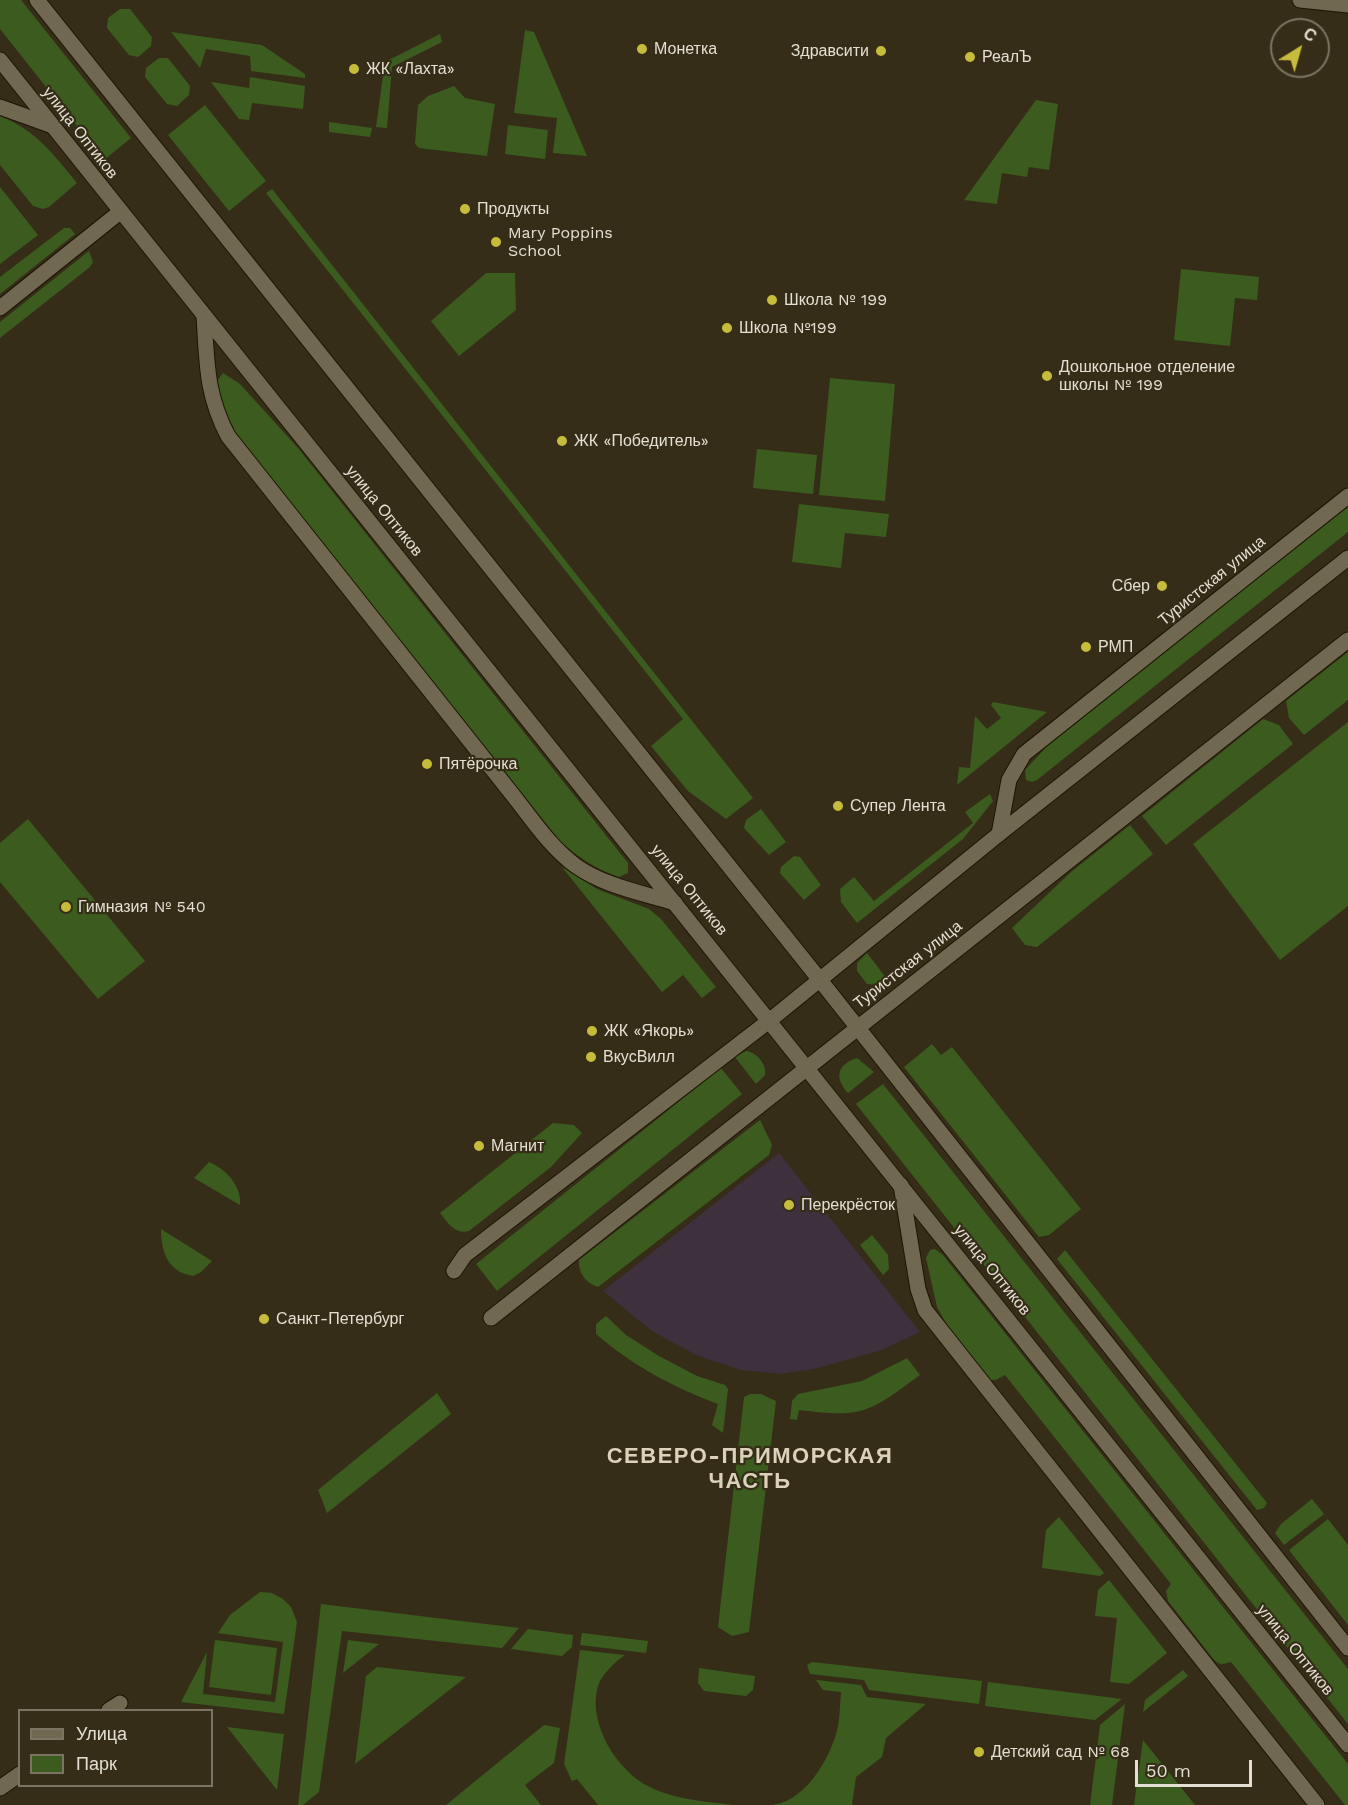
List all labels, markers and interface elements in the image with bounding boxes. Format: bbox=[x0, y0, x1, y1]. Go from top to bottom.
north arrow bbox=[1270, 18, 1330, 78]
text: С bbox=[1300, 24, 1320, 46]
place label: Монетка bbox=[654, 39, 717, 59]
place label: Здравсити bbox=[791, 41, 869, 61]
marker: Монетка bbox=[635, 42, 649, 56]
marker: Здравсити bbox=[874, 44, 888, 58]
place label: РеалЪ bbox=[982, 47, 1032, 67]
marker: РеалЪ bbox=[963, 50, 977, 64]
place label: ЖК «Лахта» bbox=[366, 59, 455, 79]
marker: ЖК «Лахта» bbox=[347, 62, 361, 76]
street label: улица Оптиков bbox=[38, 83, 122, 183]
place label: Продукты bbox=[477, 199, 549, 219]
marker: Продукты bbox=[458, 202, 472, 216]
place label: Mary Poppins School bbox=[508, 223, 613, 261]
marker: Mary Poppins School bbox=[489, 235, 503, 249]
place label: Школа № 199 bbox=[784, 290, 887, 310]
marker: Школа № 199 bbox=[765, 293, 779, 307]
place label: Школа №199 bbox=[739, 318, 837, 338]
marker: Школа №199 bbox=[720, 321, 734, 335]
place label: Дошкольное отделение школы № 199 bbox=[1059, 357, 1235, 395]
marker: Дошкольное отделение школы № 199 bbox=[1040, 369, 1054, 383]
place label: ЖК «Победитель» bbox=[574, 431, 709, 451]
marker: ЖК «Победитель» bbox=[555, 434, 569, 448]
street label: улица Оптиков bbox=[341, 462, 427, 560]
street label: Туристская улица bbox=[1155, 532, 1269, 630]
place label: Сбер bbox=[1112, 576, 1150, 596]
marker: Сбер bbox=[1155, 579, 1169, 593]
place label: РМП bbox=[1098, 637, 1133, 657]
marker: РМП bbox=[1079, 640, 1093, 654]
place label: Пятёрочка bbox=[439, 754, 517, 774]
marker: Пятёрочка bbox=[420, 757, 434, 771]
place label: Супер Лента bbox=[850, 796, 946, 816]
marker: Супер Лента bbox=[831, 799, 845, 813]
street label: улица Оптиков bbox=[646, 841, 732, 939]
place label: Гимназия № 540 bbox=[78, 897, 206, 917]
marker: Гимназия № 540 bbox=[59, 900, 73, 914]
street label: Туристская улица bbox=[850, 917, 966, 1013]
place label: ЖК «Якорь» bbox=[604, 1021, 694, 1041]
marker: ЖК «Якорь» bbox=[585, 1024, 599, 1038]
place label: ВкусВилл bbox=[603, 1047, 675, 1067]
marker: ВкусВилл bbox=[584, 1050, 598, 1064]
place label: Магнит bbox=[491, 1136, 544, 1156]
marker: Магнит bbox=[472, 1139, 486, 1153]
place label: Перекрёсток bbox=[801, 1195, 895, 1215]
marker: Перекрёсток bbox=[782, 1198, 796, 1212]
street label: улица Оптиков bbox=[949, 1221, 1035, 1319]
place label: Санкт-Петербург bbox=[276, 1309, 404, 1329]
marker: Санкт-Петербург bbox=[257, 1312, 271, 1326]
district label: СЕВЕРО-ПРИМОРСКАЯ ЧАСТЬ bbox=[607, 1444, 893, 1496]
street label: улица Оптиков bbox=[1252, 1601, 1338, 1699]
legend bbox=[18, 1709, 213, 1787]
text: Улица bbox=[76, 1723, 127, 1744]
place label: Детский сад № 68 bbox=[991, 1742, 1130, 1762]
marker: Детский сад № 68 bbox=[972, 1745, 986, 1759]
scale bar bbox=[1138, 1748, 1255, 1786]
text: Парк bbox=[76, 1753, 117, 1774]
text: 50 m bbox=[1146, 1760, 1191, 1781]

